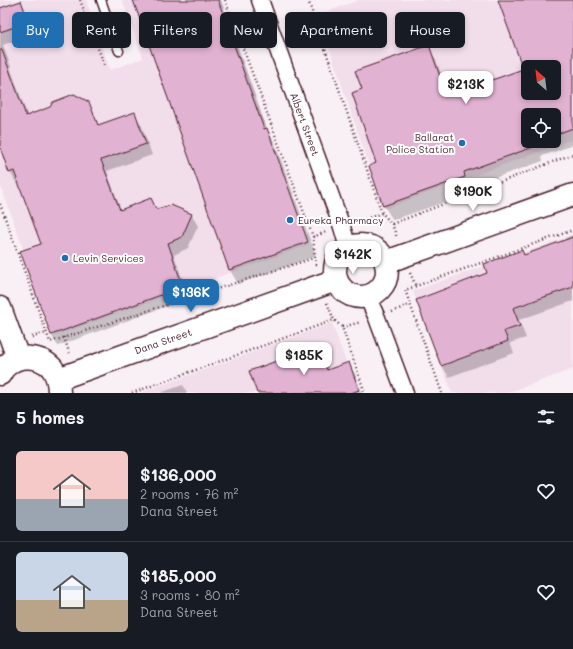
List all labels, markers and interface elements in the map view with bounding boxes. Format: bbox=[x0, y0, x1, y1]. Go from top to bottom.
chip: Buy bbox=[12, 12, 64, 48]
chip: Rent bbox=[72, 12, 131, 48]
chip: Filters bbox=[139, 12, 212, 48]
chip: New bbox=[220, 12, 277, 48]
chip: Apartment bbox=[285, 12, 387, 48]
chip: House bbox=[395, 12, 465, 48]
north arrow bbox=[521, 60, 561, 100]
map controls bbox=[521, 60, 561, 148]
pin: $213K bbox=[438, 71, 494, 105]
text: $213K bbox=[447, 75, 485, 92]
street label: Albert Street bbox=[287, 90, 323, 158]
button: locate bbox=[521, 108, 561, 148]
place label: Ballarat Police Station bbox=[386, 130, 454, 156]
marker: Ballarat Police Station bbox=[457, 138, 467, 148]
pin: $190K bbox=[445, 178, 501, 212]
text: $190K bbox=[454, 182, 492, 199]
place label: Eureka Pharmacy bbox=[298, 213, 383, 227]
marker: Eureka Pharmacy bbox=[285, 215, 295, 225]
pin: $142K bbox=[325, 241, 381, 275]
text: $142K bbox=[334, 245, 372, 262]
place label: Levin Services bbox=[73, 251, 144, 265]
marker: Levin Services bbox=[60, 253, 70, 263]
pin: $136K bbox=[163, 279, 219, 313]
text: $136K bbox=[172, 283, 210, 300]
street label: Dana Street bbox=[132, 325, 194, 357]
pin: $185K bbox=[276, 342, 332, 376]
text: $185K bbox=[285, 346, 323, 363]
text: 5 homes bbox=[16, 406, 84, 428]
icon: filters bbox=[535, 406, 557, 428]
text: $136,000 bbox=[140, 463, 217, 485]
icon: home bbox=[48, 467, 96, 515]
icon: heart bbox=[535, 480, 557, 502]
text: 2 rooms · 76 m² bbox=[140, 485, 239, 502]
text: Dana Street bbox=[140, 502, 218, 519]
text: $185,000 bbox=[140, 564, 217, 586]
icon: home bbox=[48, 568, 96, 616]
icon: heart bbox=[535, 581, 557, 603]
text: 3 rooms · 80 m² bbox=[140, 586, 240, 603]
text: Dana Street bbox=[140, 603, 218, 620]

